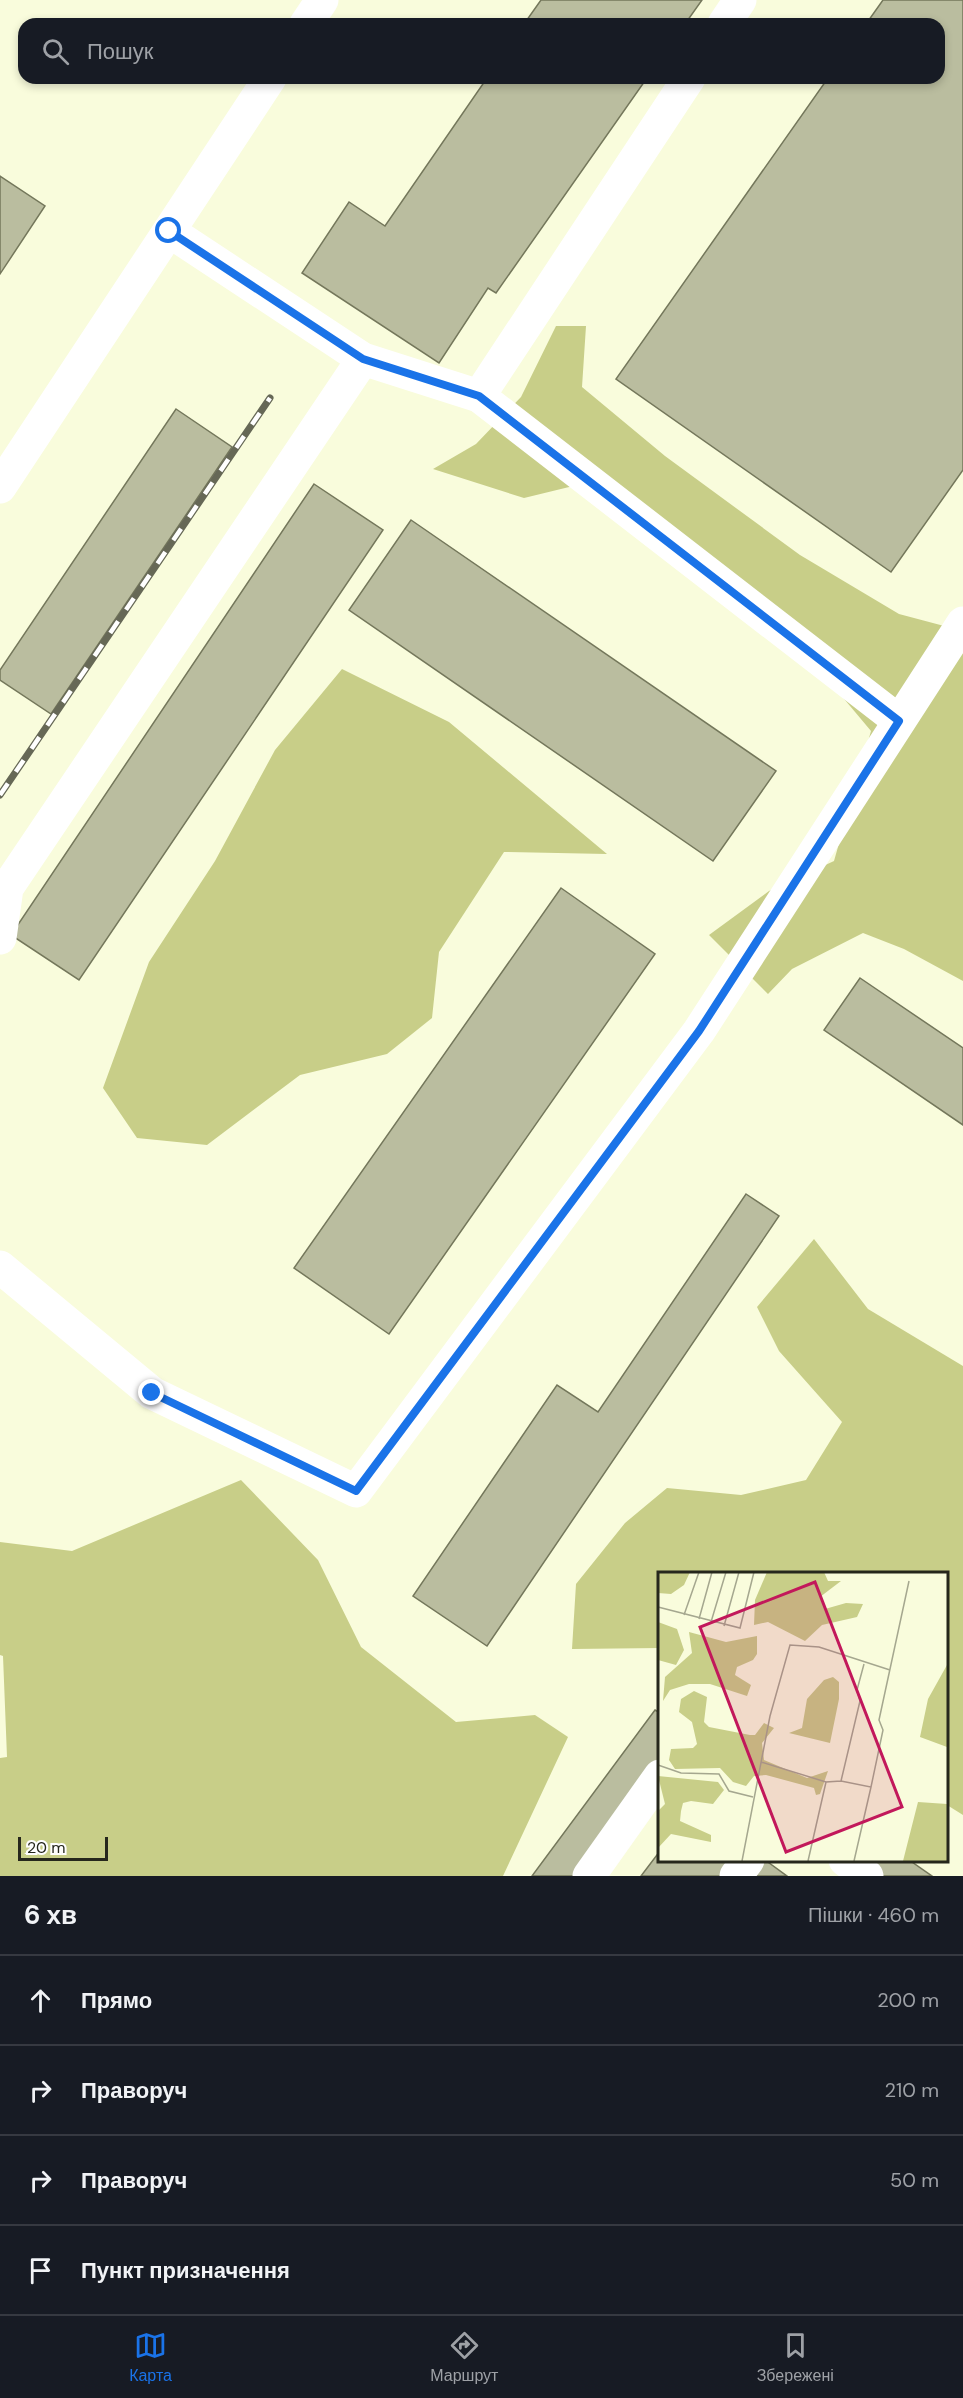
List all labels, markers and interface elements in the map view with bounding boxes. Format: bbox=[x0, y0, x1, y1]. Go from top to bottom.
search box bbox=[18, 18, 945, 84]
icon: search bbox=[39, 35, 72, 68]
text: Пошук bbox=[87, 37, 153, 66]
route start bbox=[155, 217, 181, 243]
route end bbox=[138, 1379, 164, 1405]
inset map bbox=[658, 1572, 948, 1861]
scale bar bbox=[18, 1834, 108, 1862]
text: 20 m bbox=[27, 1837, 66, 1858]
text: 6 хв bbox=[24, 1898, 77, 1932]
text: Пішки · 460 m bbox=[808, 1902, 939, 1928]
icon: ahead bbox=[24, 1984, 57, 2017]
text: Прямо bbox=[81, 1986, 152, 2015]
text: 200 m bbox=[877, 1987, 939, 2013]
icon: right bbox=[24, 2074, 57, 2107]
text: Праворуч bbox=[81, 2076, 187, 2105]
text: 210 m bbox=[884, 2077, 939, 2103]
icon: right bbox=[24, 2164, 57, 2197]
text: Праворуч bbox=[81, 2166, 187, 2195]
text: 50 m bbox=[890, 2167, 939, 2193]
icon: arrive bbox=[24, 2254, 57, 2287]
text: Пункт призначення bbox=[81, 2256, 290, 2285]
tab: Карта bbox=[129, 2329, 172, 2386]
tab: Маршрут bbox=[430, 2329, 498, 2386]
tab: Збережені bbox=[757, 2329, 834, 2386]

